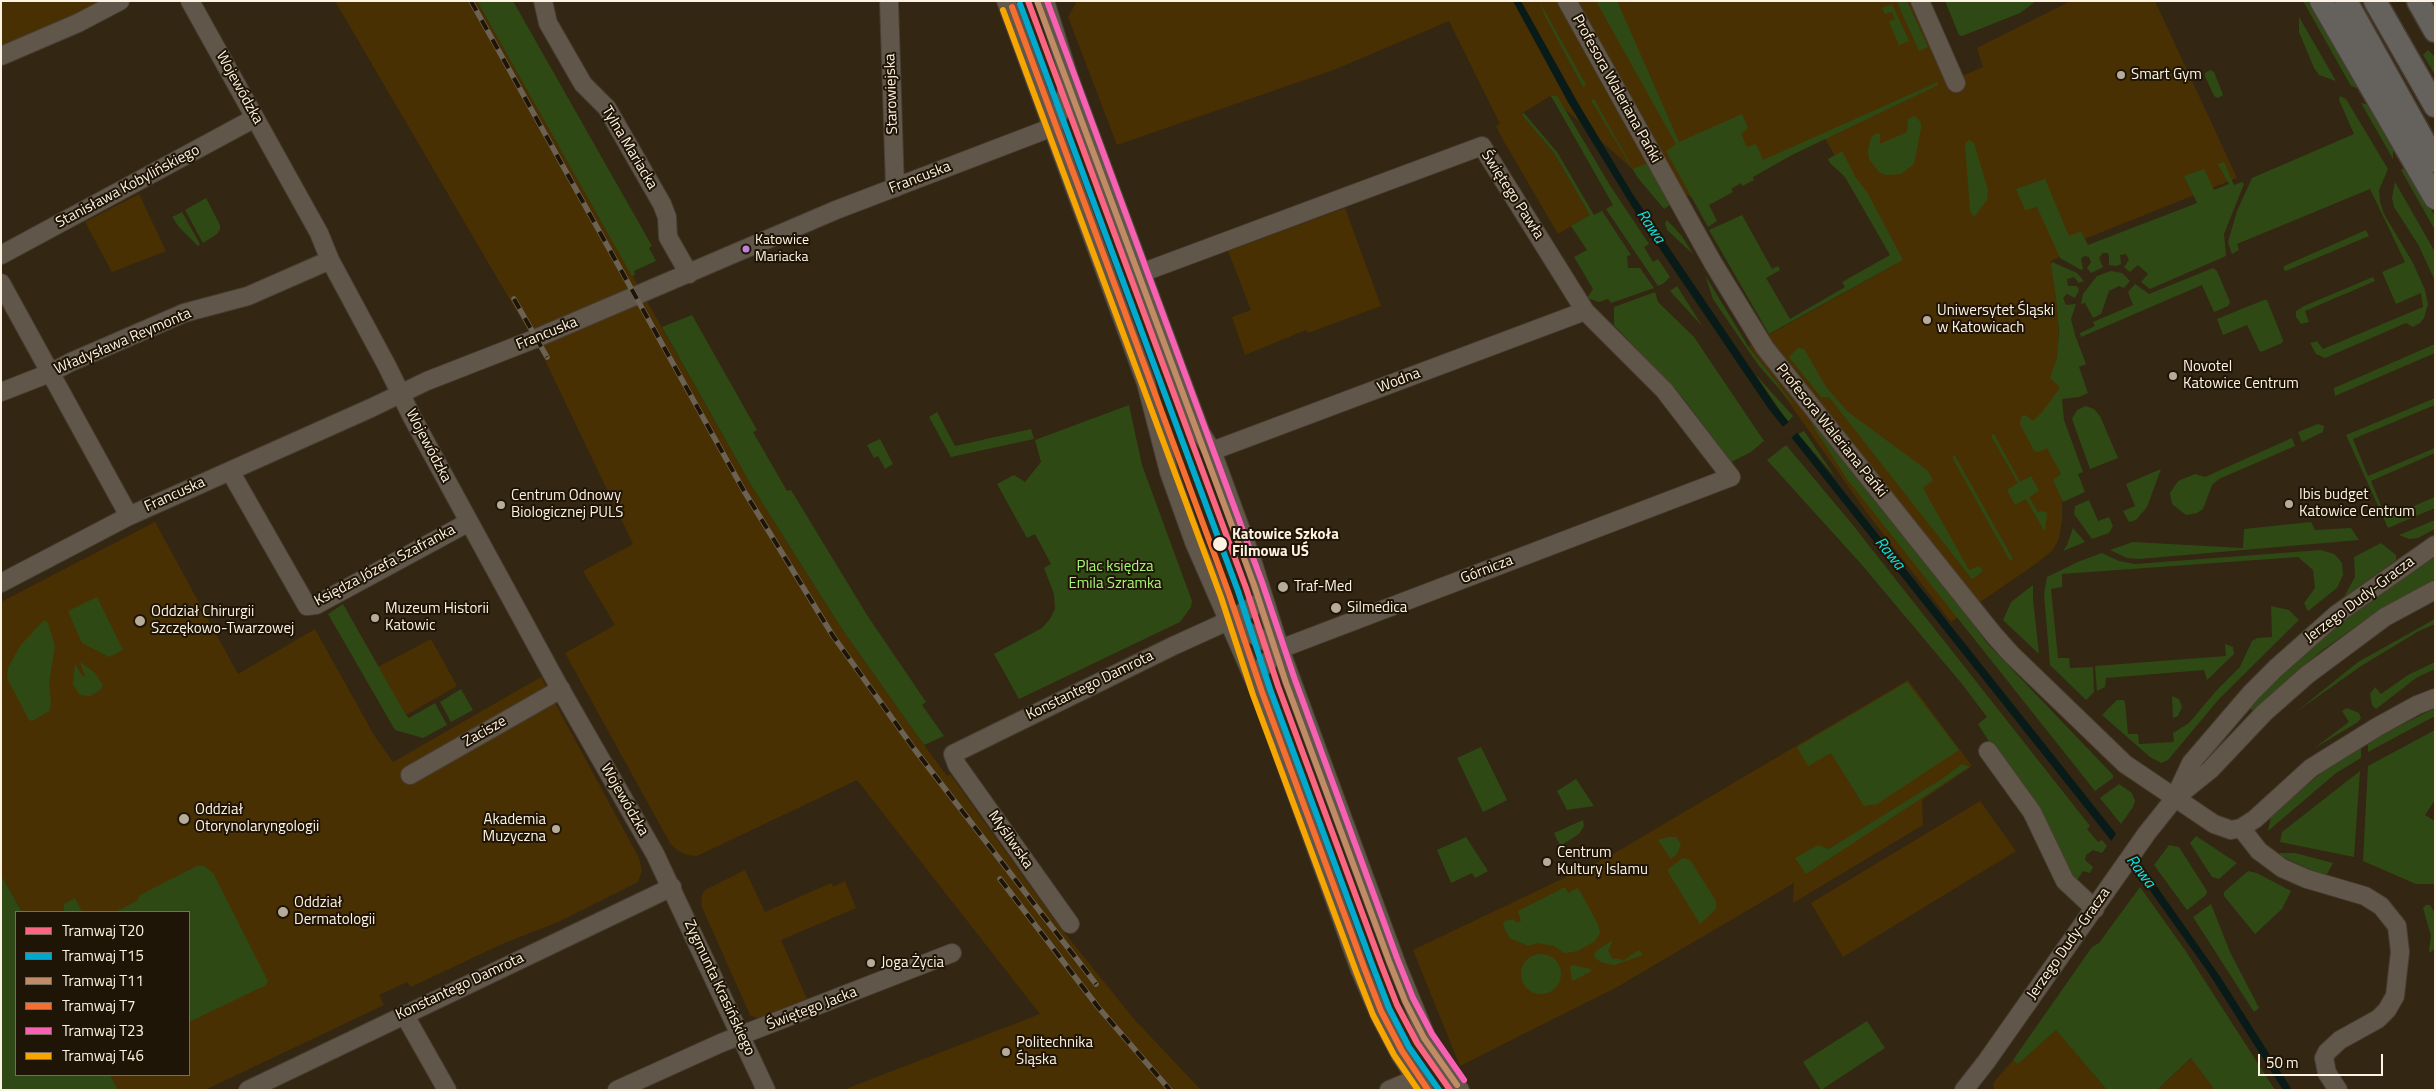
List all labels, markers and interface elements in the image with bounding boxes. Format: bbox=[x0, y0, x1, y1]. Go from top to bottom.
street label: Profesora Waleriana Pańki bbox=[1568, 12, 1664, 166]
street label: Wojewódzka bbox=[212, 48, 266, 128]
street label: Starowiejska bbox=[882, 53, 902, 135]
place label: Smart Gym bbox=[2131, 66, 2202, 84]
marker: Smart Gym bbox=[2115, 69, 2127, 81]
street label: Tylna Mariacka bbox=[597, 103, 661, 193]
street label: Stanisława Kobylińskiego bbox=[53, 141, 203, 233]
street label: Świętego Pawła bbox=[1477, 147, 1547, 243]
street label: Francuska bbox=[887, 158, 953, 198]
water label: Rawa bbox=[1632, 206, 1668, 248]
place label: Katowice Mariacka bbox=[755, 233, 809, 266]
marker: Katowice Mariacka bbox=[741, 244, 751, 254]
place label: Uniwersytet Śląski w Katowicach bbox=[1937, 302, 2054, 337]
street label: Władysława Reymonta bbox=[52, 305, 194, 379]
street label: Francuska bbox=[514, 314, 580, 354]
marker: Uniwersytet Śląski w Katowicach bbox=[1921, 314, 1933, 326]
place label: Novotel Katowice Centrum bbox=[2183, 358, 2299, 393]
street label: Profesora Waleriana Pańki bbox=[1772, 361, 1890, 501]
street label: Wodna bbox=[1375, 365, 1423, 397]
marker: Novotel Katowice Centrum bbox=[2167, 370, 2179, 382]
street label: Wojewódzka bbox=[401, 406, 455, 486]
street label: Francuska bbox=[142, 474, 208, 516]
place label: Ibis budget Katowice Centrum bbox=[2299, 486, 2415, 521]
place label: Centrum Odnowy Biologicznej PULS bbox=[511, 487, 623, 522]
marker: Ibis budget Katowice Centrum bbox=[2283, 498, 2295, 510]
marker: Centrum Odnowy Biologicznej PULS bbox=[495, 499, 507, 511]
street label: Księdza Józefa Szafranka bbox=[311, 521, 459, 611]
place label: Katowice Szkoła Filmowa UŚ bbox=[1232, 526, 1339, 561]
water label: Rawa bbox=[1870, 534, 1908, 574]
marker: Katowice Szkoła Filmowa UŚ bbox=[1211, 535, 1229, 553]
street label: Górnicza bbox=[1458, 552, 1516, 588]
street label: Jerzego Dudy-Gracza bbox=[2302, 553, 2418, 647]
park label: Plac księdza Emila Szramka bbox=[1068, 558, 1162, 593]
place label: Traf-Med bbox=[1294, 578, 1352, 596]
marker: Traf-Med bbox=[1276, 580, 1290, 594]
place label: Silmedica bbox=[1347, 599, 1407, 617]
place label: Muzeum Historii Katowic bbox=[385, 600, 489, 635]
marker: Silmedica bbox=[1329, 601, 1343, 615]
place label: Oddział Chirurgii Szczękowo-Twarzowej bbox=[151, 603, 294, 638]
marker: Muzeum Historii Katowic bbox=[369, 612, 381, 624]
marker: Oddział Chirurgii Szczękowo-Twarzowej bbox=[133, 614, 147, 628]
street label: Konstantego Damrota bbox=[1023, 647, 1157, 725]
street label: Zacisze bbox=[460, 713, 510, 751]
street label: Wojewódzka bbox=[596, 761, 652, 839]
place label: Oddział Otorynolaryngologii bbox=[195, 801, 319, 836]
street label: Myśliwska bbox=[984, 808, 1036, 872]
place label: Akademia Muzyczna bbox=[483, 811, 546, 846]
marker: Oddział Otorynolaryngologii bbox=[177, 812, 191, 826]
marker: Akademia Muzyczna bbox=[550, 823, 562, 835]
place label: Centrum Kultury Islamu bbox=[1557, 844, 1648, 879]
water label: Rawa bbox=[2121, 852, 2159, 892]
marker: Centrum Kultury Islamu bbox=[1541, 856, 1553, 868]
street label: Jerzego Dudy-Gracza bbox=[2024, 885, 2114, 1003]
place label: Oddział Dermatologii bbox=[294, 894, 375, 929]
marker: Oddział Dermatologii bbox=[276, 905, 290, 919]
legend bbox=[15, 911, 190, 1076]
street label: Zygmunta Krasińskiego bbox=[680, 917, 758, 1059]
text: Tramwaj T20 bbox=[62, 919, 144, 942]
text: Tramwaj T15 bbox=[62, 944, 144, 967]
street label: Konstantego Damrota bbox=[393, 949, 527, 1025]
place label: Joga Życia bbox=[881, 954, 944, 972]
marker: Joga Życia bbox=[865, 957, 877, 969]
text: Tramwaj T11 bbox=[62, 969, 144, 992]
street label: Świętego Jacka bbox=[764, 984, 860, 1034]
text: Tramwaj T7 bbox=[62, 994, 136, 1017]
text: Tramwaj T23 bbox=[62, 1019, 144, 1042]
place label: Politechnika Śląska bbox=[1016, 1034, 1093, 1069]
text: Tramwaj T46 bbox=[62, 1044, 144, 1067]
scale bar bbox=[2261, 1044, 2386, 1076]
marker: Politechnika Śląska bbox=[1000, 1046, 1012, 1058]
text: 50 m bbox=[2266, 1051, 2299, 1074]

